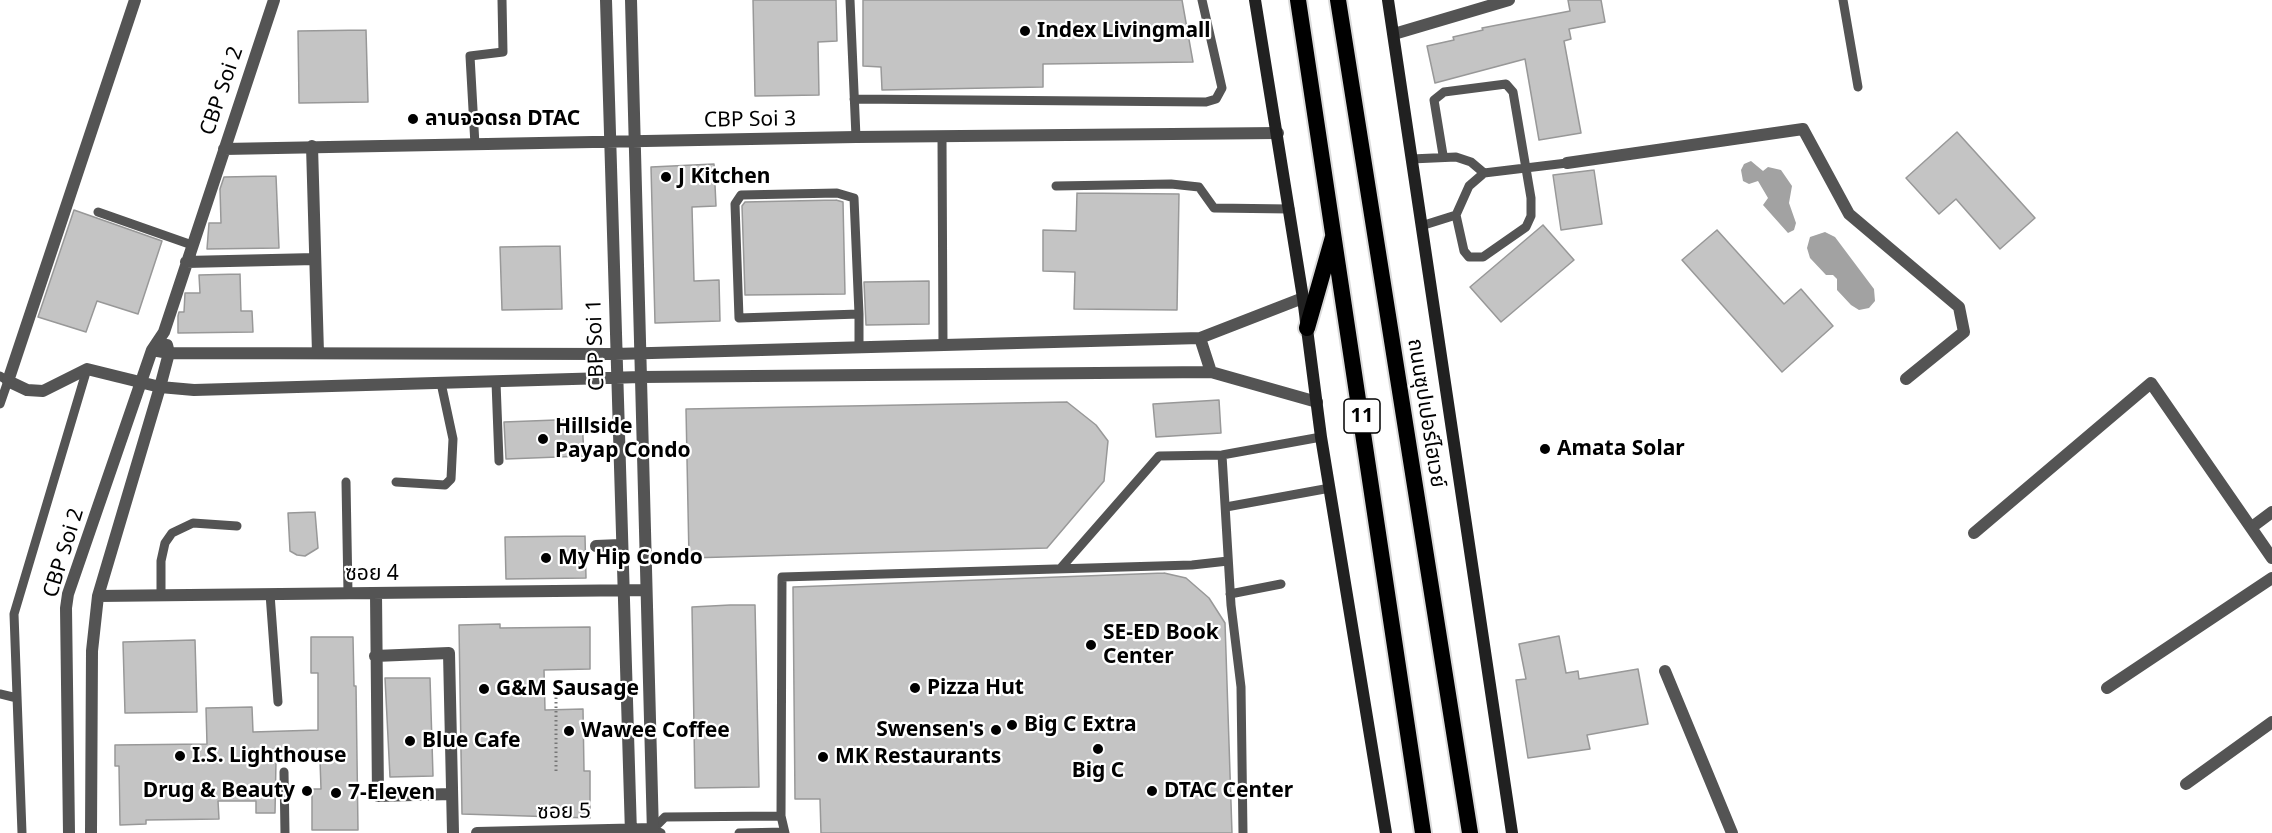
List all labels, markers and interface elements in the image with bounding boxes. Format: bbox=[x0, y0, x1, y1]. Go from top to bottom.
place label: Index Livingmall bbox=[1037, 18, 1211, 44]
marker: Index Livingmall bbox=[1018, 24, 1032, 38]
street label: CBP Soi 2 bbox=[195, 43, 249, 139]
place label: ลานจอดรถ DTAC bbox=[425, 106, 580, 132]
street label: CBP Soi 3 bbox=[704, 107, 796, 133]
marker: ลานจอดรถ DTAC bbox=[406, 112, 420, 126]
place label: J Kitchen bbox=[678, 164, 770, 190]
marker: J Kitchen bbox=[659, 170, 673, 184]
street label: CBP Soi 1 bbox=[582, 298, 610, 392]
street label: ถนนซุปเปอร์ไฮเวย์ bbox=[1402, 337, 1450, 489]
road number: 11 bbox=[1344, 399, 1380, 433]
place label: Hillside Payap Condo bbox=[555, 414, 691, 464]
marker: Hillside Payap Condo bbox=[536, 432, 550, 446]
place label: Amata Solar bbox=[1557, 436, 1685, 462]
marker: Amata Solar bbox=[1538, 442, 1552, 456]
street label: CBP Soi 2 bbox=[38, 505, 90, 601]
place label: My Hip Condo bbox=[558, 545, 703, 571]
marker: My Hip Condo bbox=[539, 551, 553, 565]
street label: ซอย 4 bbox=[345, 561, 399, 587]
place label: SE-ED Book Center bbox=[1103, 620, 1219, 670]
marker: SE-ED Book Center bbox=[1084, 638, 1098, 652]
place label: Pizza Hut bbox=[927, 675, 1024, 701]
place label: G&M Sausage bbox=[496, 676, 639, 702]
marker: Pizza Hut bbox=[908, 681, 922, 695]
marker: G&M Sausage bbox=[477, 682, 491, 696]
place label: Big C Extra bbox=[1024, 712, 1136, 738]
place label: Swensen's bbox=[876, 717, 984, 743]
place label: Wawee Coffee bbox=[581, 718, 730, 744]
marker: Big C Extra bbox=[1005, 718, 1019, 732]
marker: Swensen's bbox=[989, 723, 1003, 737]
marker: Wawee Coffee bbox=[562, 724, 576, 738]
place label: Blue Cafe bbox=[422, 728, 521, 754]
marker: Blue Cafe bbox=[403, 734, 417, 748]
marker: Big C bbox=[1091, 742, 1105, 756]
place label: I.S. Lighthouse bbox=[192, 743, 347, 769]
place label: MK Restaurants bbox=[835, 744, 1001, 770]
marker: I.S. Lighthouse bbox=[173, 749, 187, 763]
marker: MK Restaurants bbox=[816, 750, 830, 764]
place label: Big C bbox=[1072, 758, 1124, 784]
place label: Drug & Beauty bbox=[143, 778, 295, 804]
place label: DTAC Center bbox=[1164, 778, 1293, 804]
place label: 7-Eleven bbox=[348, 780, 435, 806]
marker: Drug & Beauty bbox=[300, 784, 314, 798]
marker: DTAC Center bbox=[1145, 784, 1159, 798]
marker: 7-Eleven bbox=[329, 786, 343, 800]
street label: ซอย 5 bbox=[537, 799, 591, 825]

